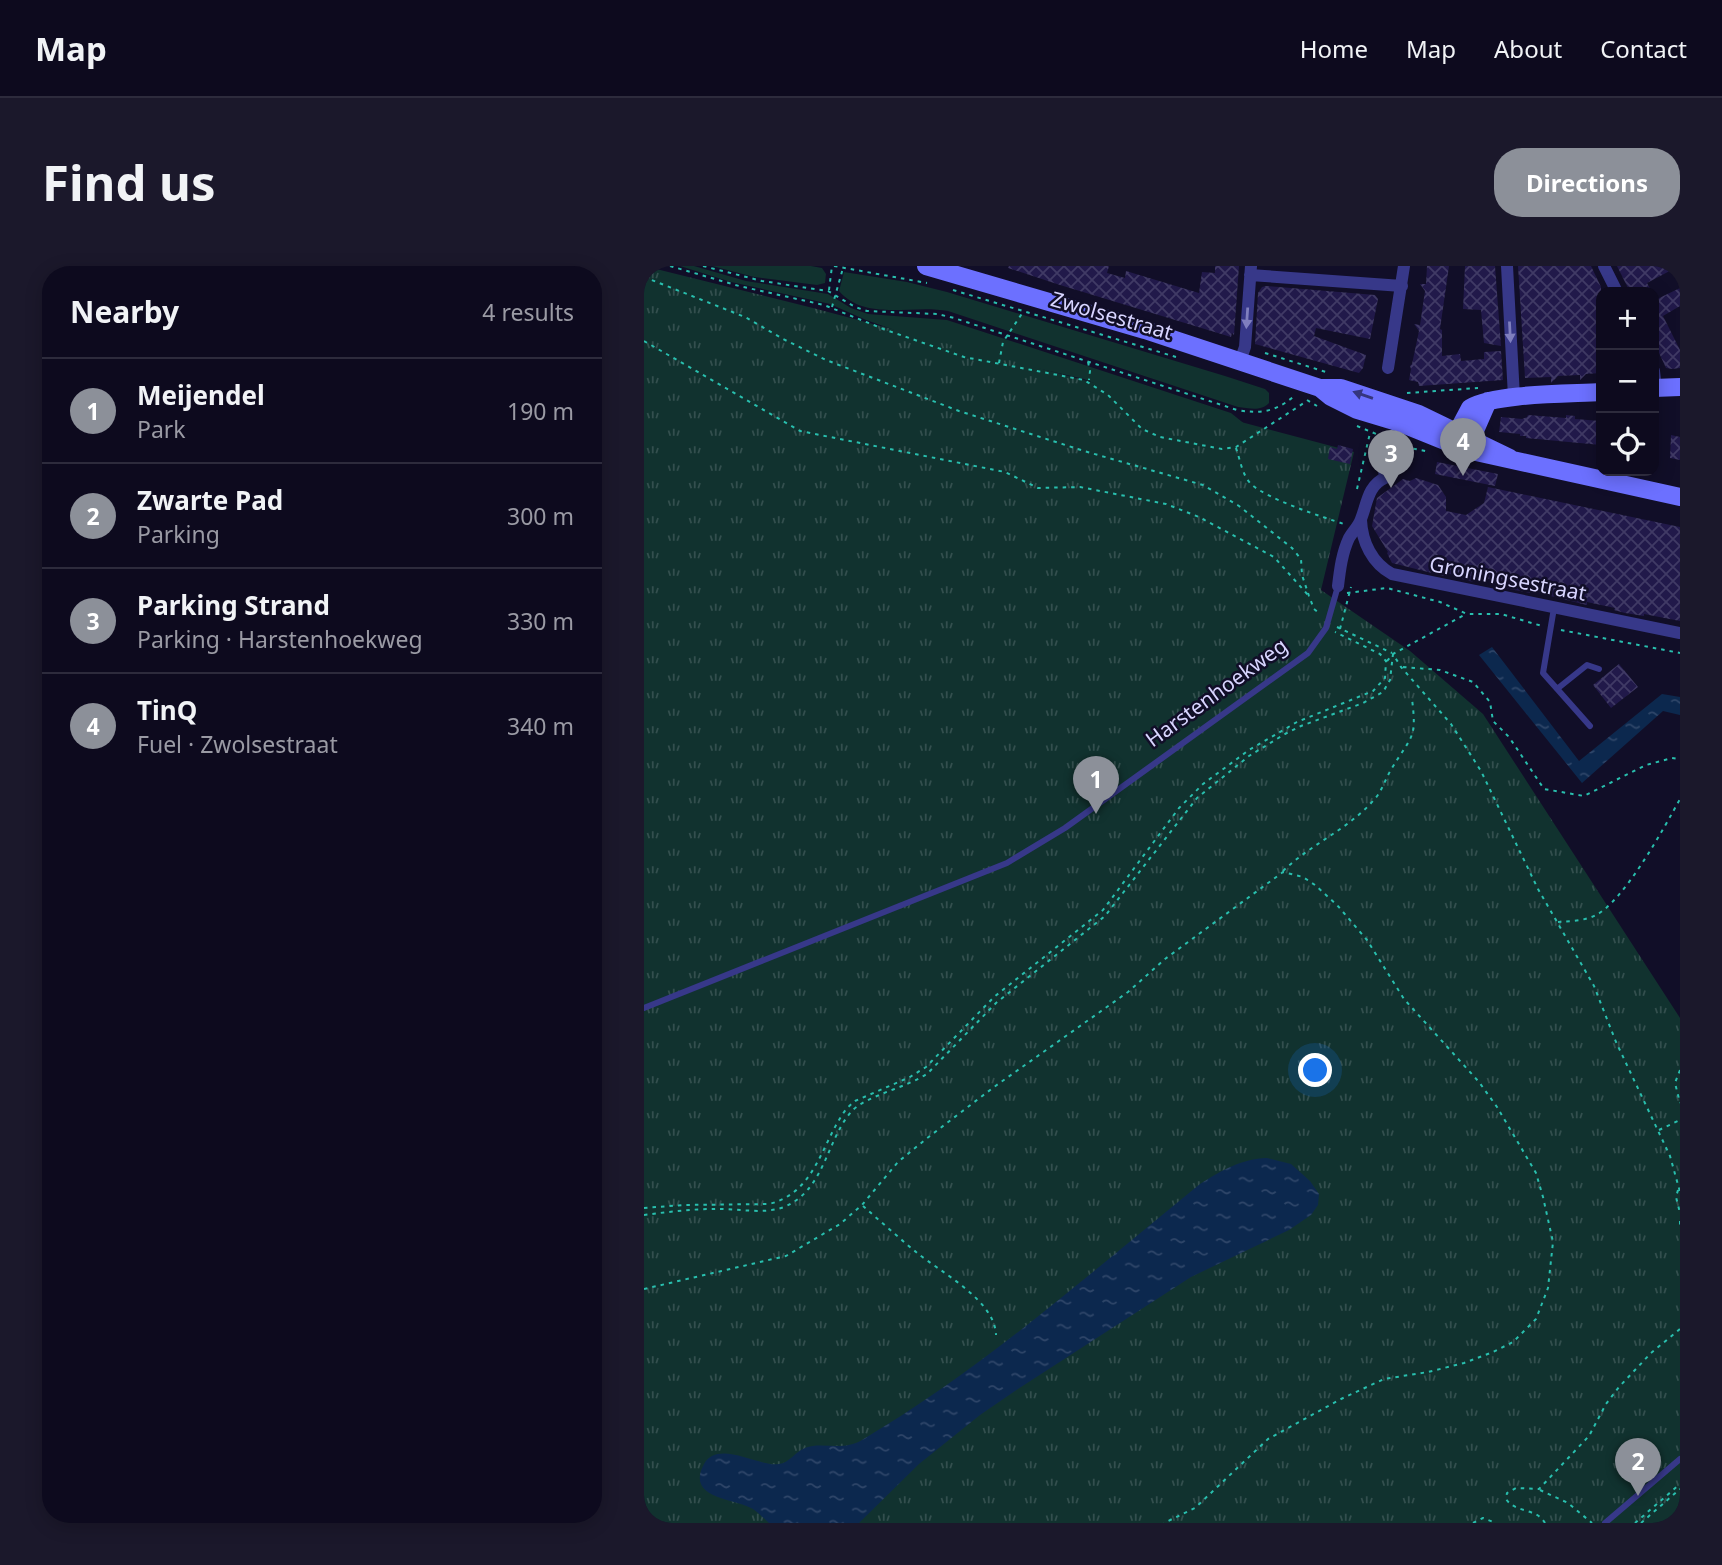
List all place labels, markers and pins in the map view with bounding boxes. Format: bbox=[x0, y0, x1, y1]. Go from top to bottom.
pin: 4 bbox=[1440, 418, 1486, 476]
pin: 3 bbox=[1368, 430, 1414, 488]
pin: 1 bbox=[1073, 756, 1119, 814]
pin: 2 bbox=[1615, 1438, 1661, 1496]

